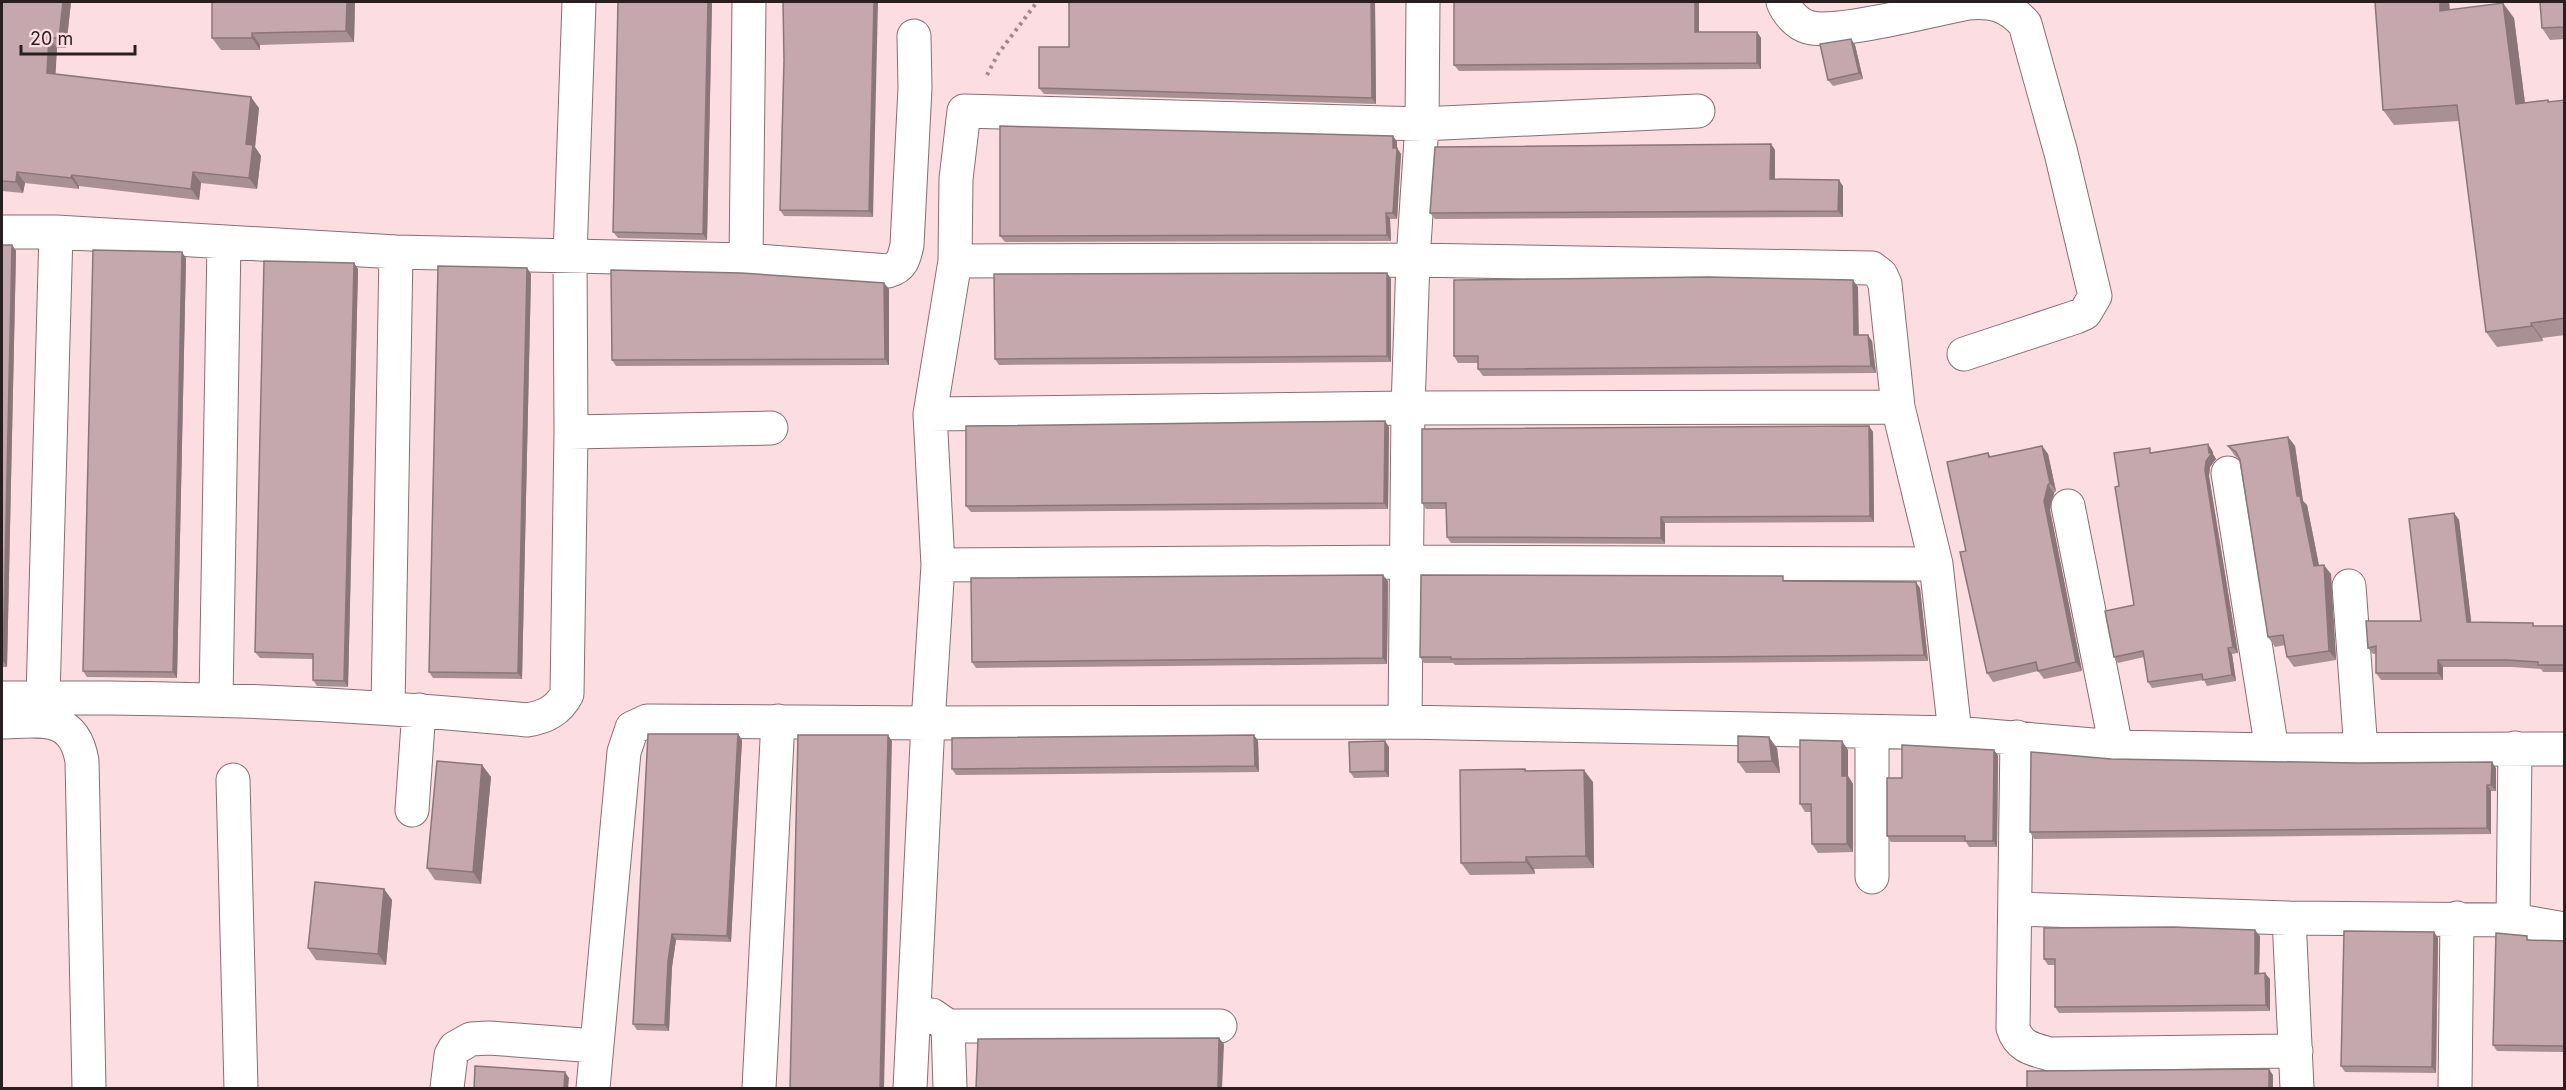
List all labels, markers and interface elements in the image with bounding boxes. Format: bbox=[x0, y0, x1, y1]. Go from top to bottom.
scale bar bbox=[21, 18, 135, 56]
text: 20 m bbox=[30, 28, 73, 49]

